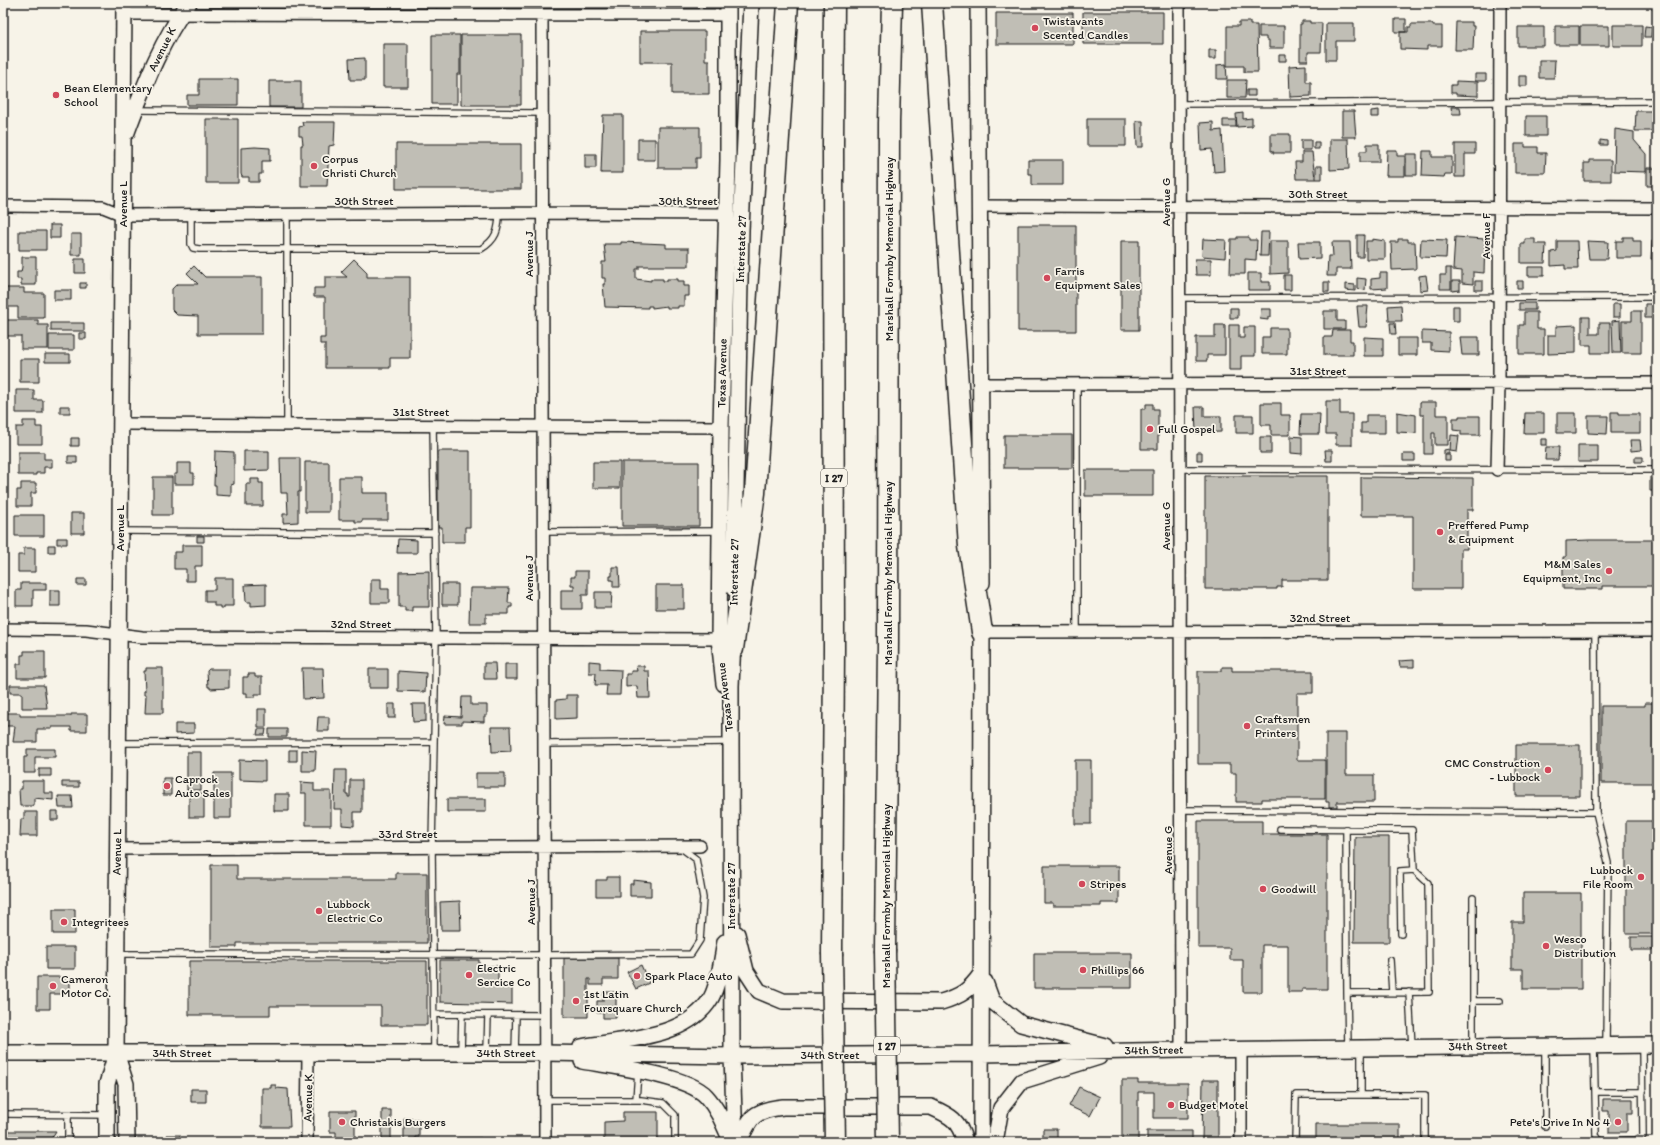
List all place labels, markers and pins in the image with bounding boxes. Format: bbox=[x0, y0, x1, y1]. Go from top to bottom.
place label: Twistavants Scented Candles bbox=[1043, 14, 1128, 42]
marker: Twistavants Scented Candles bbox=[1030, 23, 1040, 33]
place label: Bean Elementary School bbox=[64, 81, 152, 109]
marker: Bean Elementary School bbox=[51, 90, 61, 100]
place label: Corpus Christi Church bbox=[322, 152, 397, 180]
marker: Corpus Christi Church bbox=[309, 161, 319, 171]
place label: Farris Equipment Sales bbox=[1055, 264, 1141, 292]
marker: Farris Equipment Sales bbox=[1042, 273, 1052, 283]
place label: Full Gospel bbox=[1158, 422, 1216, 436]
marker: Full Gospel bbox=[1145, 424, 1155, 434]
place label: Preffered Pump & Equipment bbox=[1448, 518, 1529, 546]
marker: Preffered Pump & Equipment bbox=[1435, 527, 1445, 537]
place label: M&M Sales Equipment, Inc bbox=[1523, 557, 1601, 585]
marker: M&M Sales Equipment, Inc bbox=[1604, 566, 1614, 576]
place label: Craftsmen Printers bbox=[1255, 712, 1311, 740]
marker: Craftsmen Printers bbox=[1242, 721, 1252, 731]
place label: CMC Construction - Lubbock bbox=[1444, 756, 1541, 784]
marker: CMC Construction - Lubbock bbox=[1543, 765, 1553, 775]
place label: Caprock Auto Sales bbox=[175, 772, 230, 800]
marker: Caprock Auto Sales bbox=[162, 781, 172, 791]
place label: Lubbock File Room bbox=[1583, 863, 1634, 891]
marker: Lubbock File Room bbox=[1636, 872, 1646, 882]
place label: Stripes bbox=[1090, 877, 1126, 891]
marker: Stripes bbox=[1077, 879, 1087, 889]
place label: Goodwill bbox=[1271, 882, 1317, 896]
marker: Goodwill bbox=[1258, 884, 1268, 894]
place label: Lubbock Electric Co bbox=[327, 897, 383, 925]
marker: Lubbock Electric Co bbox=[314, 906, 324, 916]
place label: Integritees bbox=[72, 915, 129, 929]
marker: Integritees bbox=[59, 917, 69, 927]
place label: Wesco Distribution bbox=[1554, 932, 1616, 960]
marker: Wesco Distribution bbox=[1541, 941, 1551, 951]
place label: Electric Sercice Co bbox=[477, 961, 531, 989]
place label: Phillips 66 bbox=[1091, 963, 1144, 977]
marker: Phillips 66 bbox=[1078, 965, 1088, 975]
place label: Spark Place Auto bbox=[645, 969, 733, 983]
marker: Electric Sercice Co bbox=[464, 970, 474, 980]
marker: Spark Place Auto bbox=[632, 971, 642, 981]
place label: Cameron Motor Co. bbox=[61, 972, 111, 1000]
marker: Cameron Motor Co. bbox=[48, 981, 58, 991]
place label: 1st Latin Foursquare Church bbox=[584, 987, 682, 1015]
marker: 1st Latin Foursquare Church bbox=[571, 996, 581, 1006]
place label: Budget Motel bbox=[1179, 1098, 1249, 1112]
marker: Budget Motel bbox=[1166, 1100, 1176, 1110]
place label: Christakis Burgers bbox=[350, 1115, 446, 1129]
place label: Pete's Drive In No 4 bbox=[1510, 1115, 1610, 1129]
marker: Christakis Burgers bbox=[337, 1117, 347, 1127]
marker: Pete's Drive In No 4 bbox=[1613, 1117, 1623, 1127]

